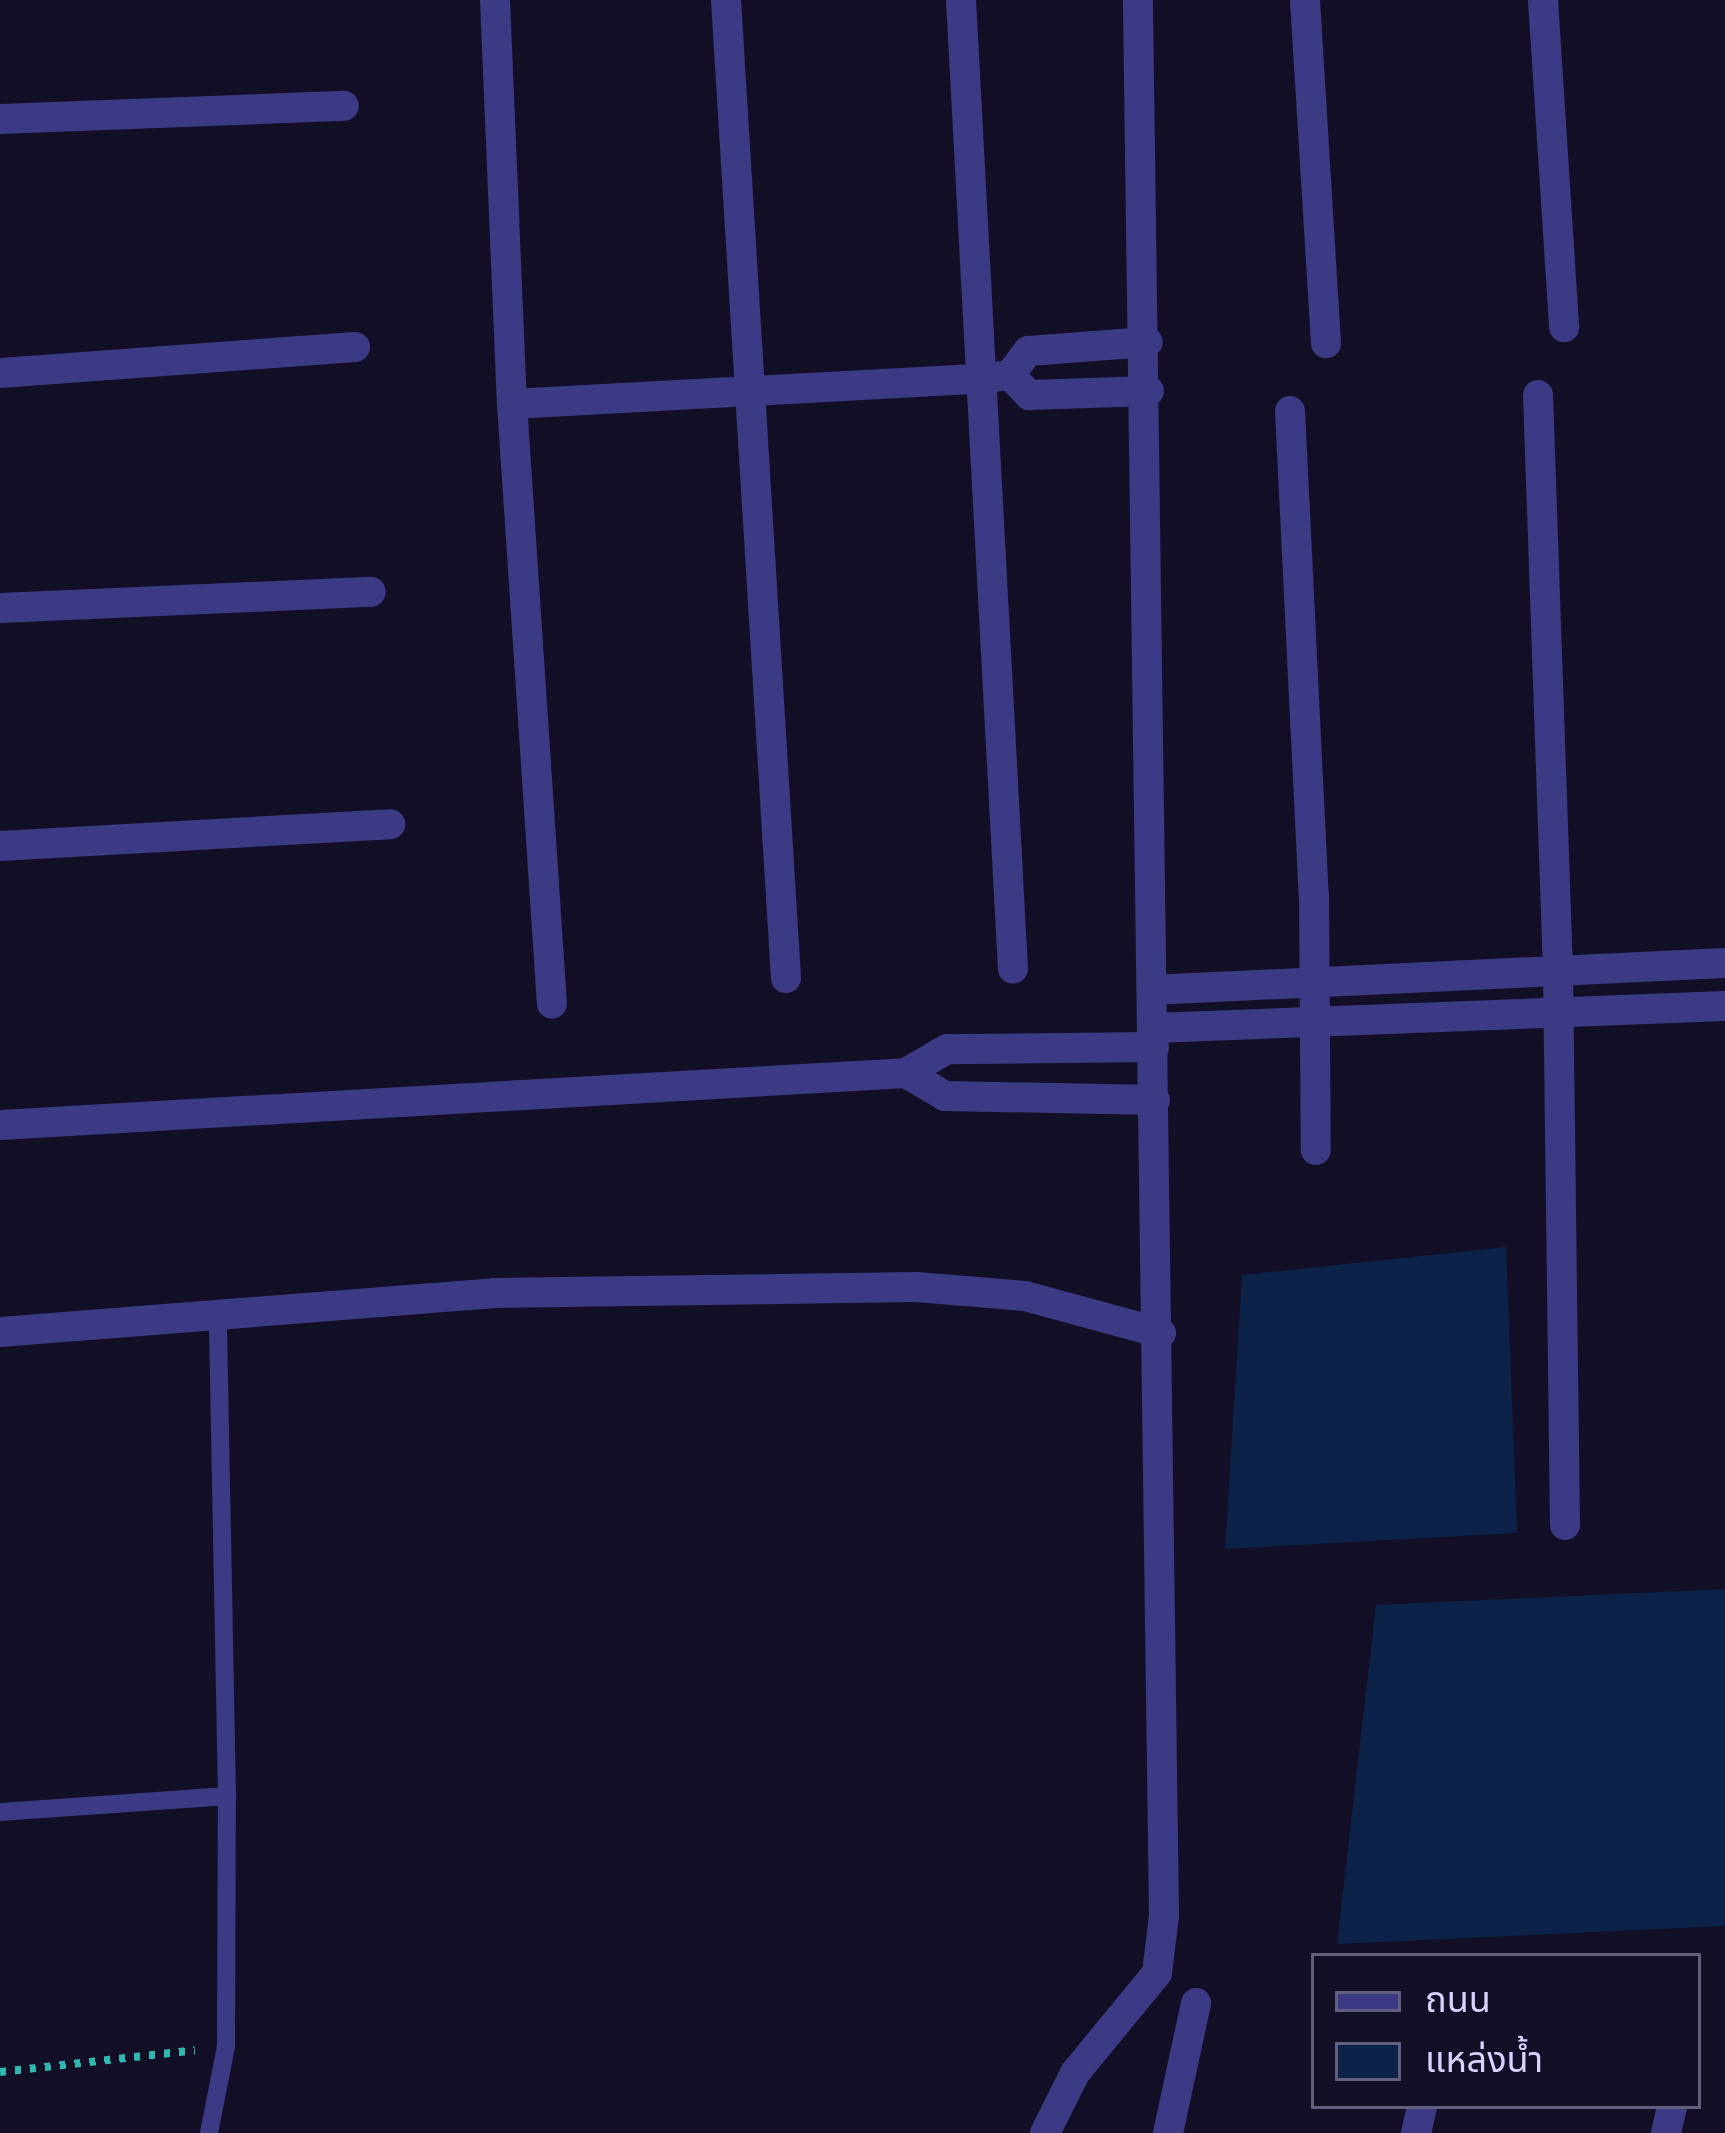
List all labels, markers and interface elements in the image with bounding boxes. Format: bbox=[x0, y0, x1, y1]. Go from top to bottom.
legend bbox=[1311, 1953, 1701, 2109]
text: ถนน bbox=[1425, 1979, 1491, 2021]
text: แหล่งน้ำ bbox=[1425, 2039, 1543, 2081]

